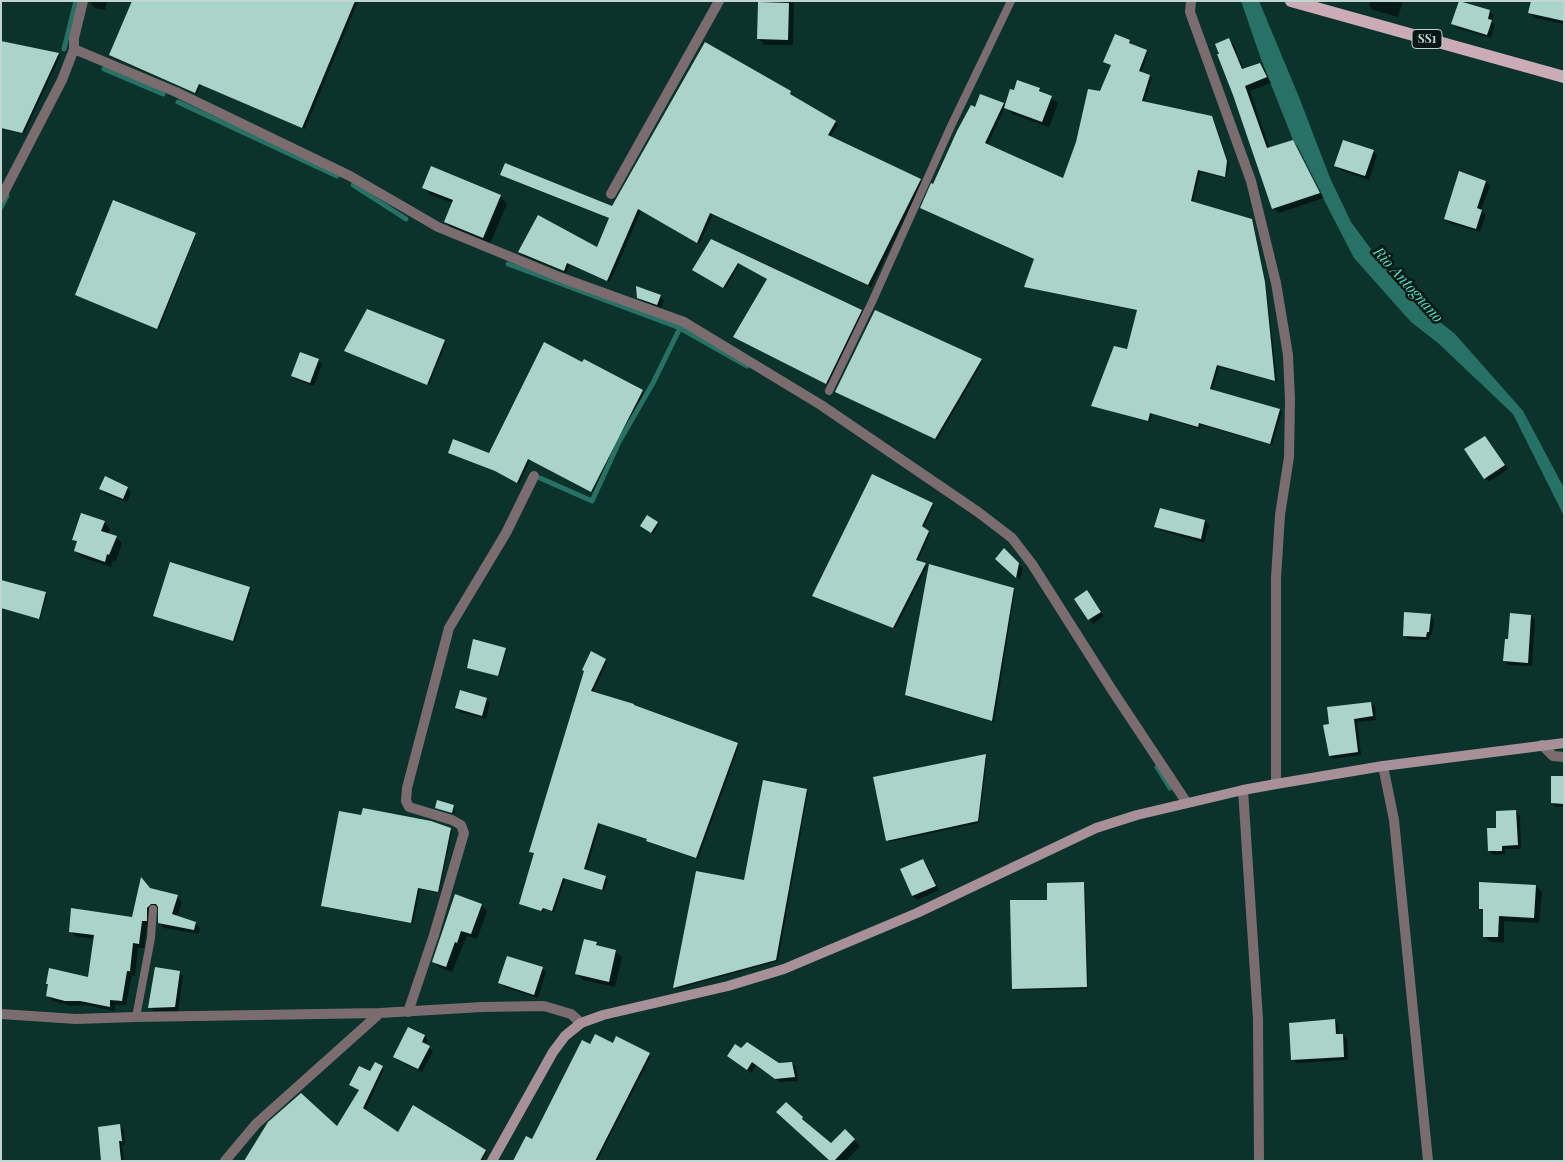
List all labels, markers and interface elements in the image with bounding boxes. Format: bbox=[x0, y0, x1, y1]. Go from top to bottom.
road number: SS1 bbox=[1412, 30, 1442, 48]
water label: Rio Antognano bbox=[1369, 244, 1447, 326]

